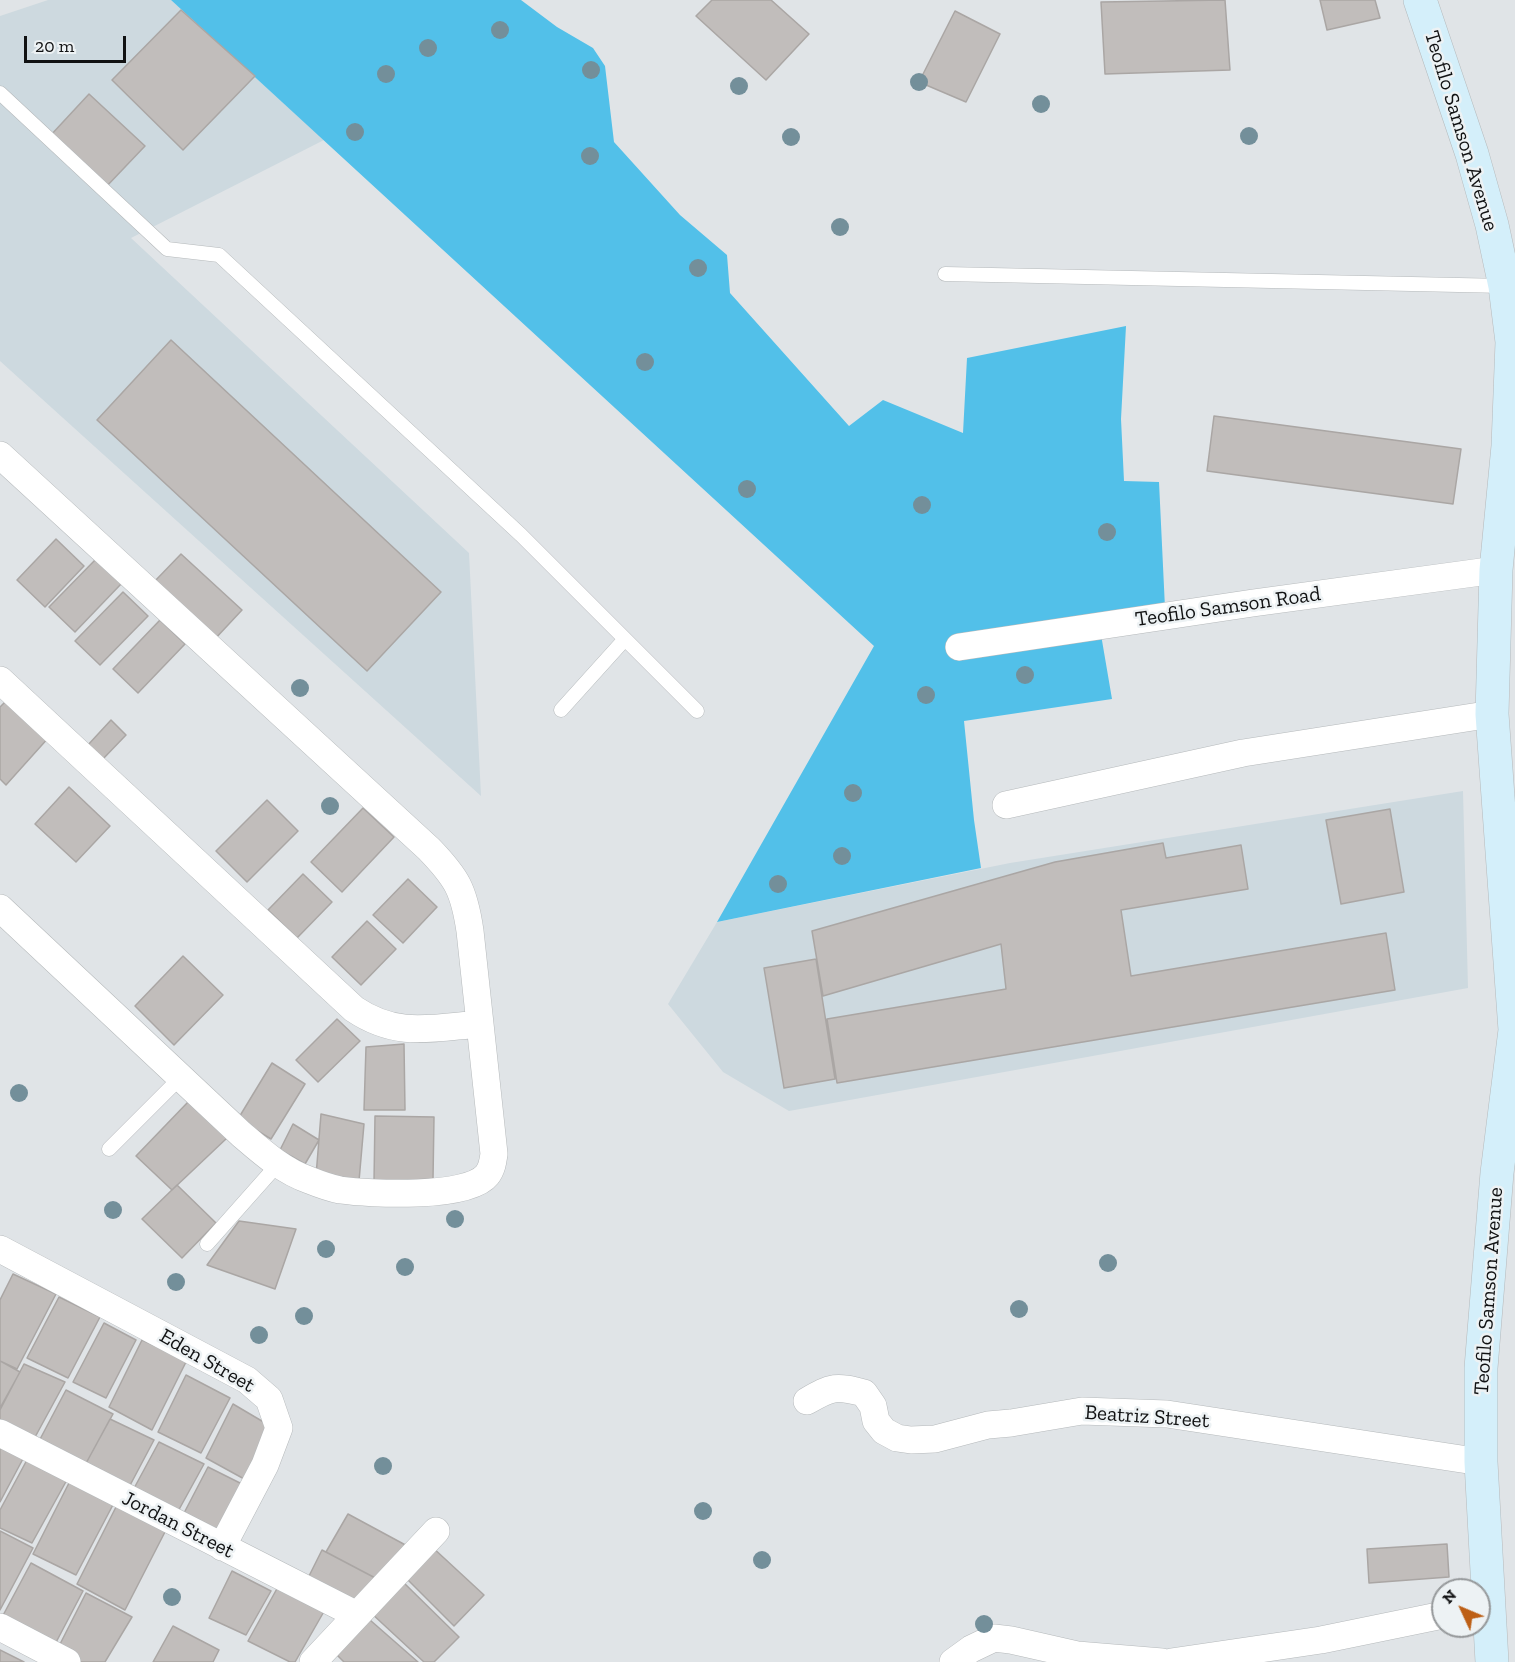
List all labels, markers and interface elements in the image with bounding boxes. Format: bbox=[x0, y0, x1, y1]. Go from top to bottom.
scale bar bbox=[27, 24, 129, 62]
street label: Teofilo Samson Avenue bbox=[1419, 28, 1503, 234]
text: 20 m bbox=[35, 35, 74, 57]
street label: Teofilo Samson Road bbox=[1134, 582, 1322, 632]
street label: Teofilo Samson Avenue bbox=[1469, 1186, 1509, 1396]
street label: Eden Street bbox=[155, 1324, 259, 1398]
street label: Beatriz Street bbox=[1084, 1400, 1210, 1434]
street label: Jordan Street bbox=[118, 1486, 238, 1564]
north arrow bbox=[1431, 1578, 1491, 1638]
text: N bbox=[1438, 1586, 1460, 1608]

